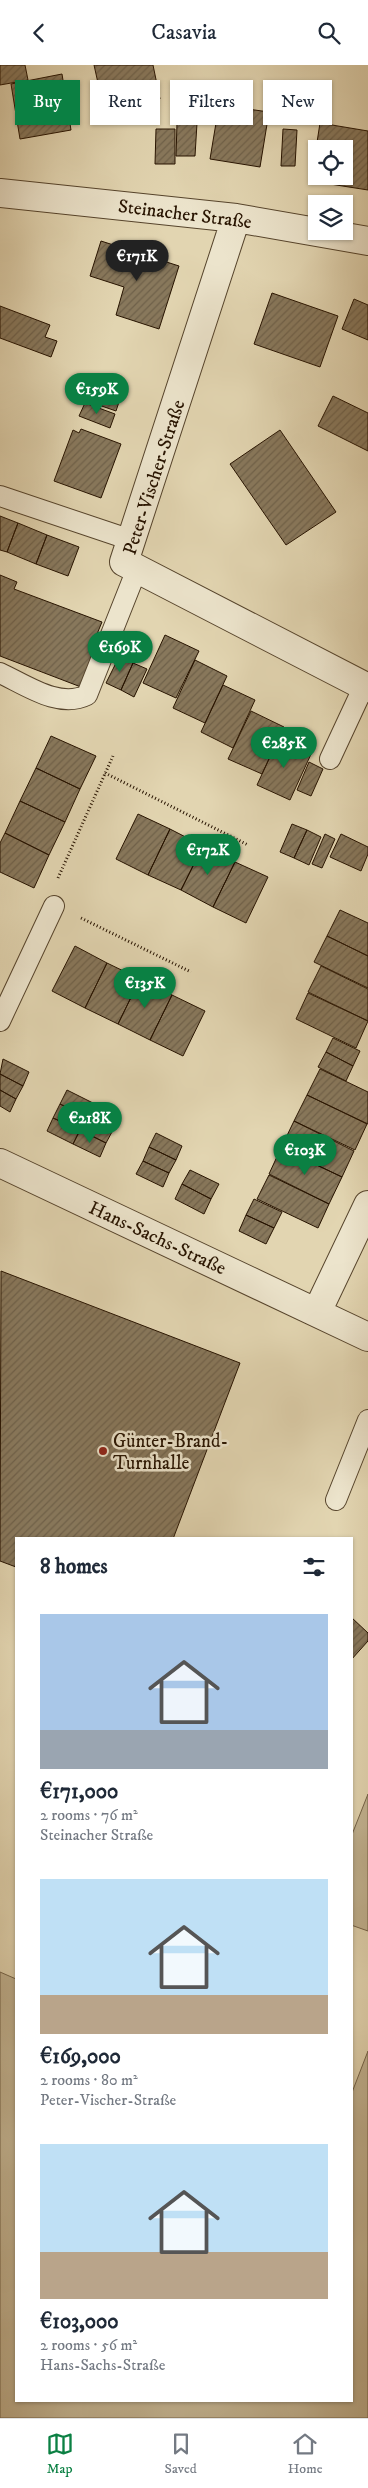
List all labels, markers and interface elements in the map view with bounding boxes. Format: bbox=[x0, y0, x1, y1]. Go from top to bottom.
icon: back bbox=[25, 19, 53, 47]
text: Casavia bbox=[151, 19, 217, 46]
icon: search bbox=[315, 19, 343, 47]
chip: Buy bbox=[15, 80, 80, 125]
chip: Rent bbox=[90, 80, 160, 125]
chip: Filters bbox=[170, 80, 253, 125]
chip: New bbox=[263, 80, 332, 125]
map controls bbox=[308, 140, 353, 240]
button: locate bbox=[308, 140, 353, 185]
street label: Steinacher Straße bbox=[117, 195, 253, 234]
button: layers bbox=[308, 195, 353, 240]
pin: €171K bbox=[102, 239, 172, 282]
text: €171K bbox=[117, 246, 157, 266]
pin: €159K bbox=[62, 373, 132, 415]
text: €159K bbox=[76, 379, 118, 399]
street label: Peter-Vischer-Straße bbox=[118, 397, 190, 558]
pin: €169K bbox=[85, 631, 155, 673]
text: €169K bbox=[99, 637, 141, 657]
pin: €285K bbox=[249, 727, 319, 769]
text: €285K bbox=[262, 733, 306, 753]
pin: €172K bbox=[173, 833, 243, 876]
text: €172K bbox=[187, 840, 229, 860]
pin: €135K bbox=[110, 967, 180, 1009]
text: €135K bbox=[125, 973, 165, 993]
pin: €218K bbox=[55, 1101, 125, 1144]
text: €218K bbox=[69, 1108, 111, 1128]
pin: €103K bbox=[270, 1133, 340, 1176]
text: €103K bbox=[284, 1140, 326, 1160]
street label: Hans-Sachs-Straße bbox=[85, 1196, 230, 1280]
place label: Günter-Brand- Turnhalle bbox=[113, 1430, 228, 1475]
marker: Günter-Brand- Turnhalle bbox=[97, 1445, 109, 1457]
icon: filters bbox=[300, 1553, 328, 1581]
text: 8 homes bbox=[40, 1554, 108, 1580]
icon: home bbox=[139, 1647, 229, 1737]
text: €171,000 bbox=[40, 1779, 118, 1805]
text: 2 rooms · 76 m² bbox=[40, 1805, 138, 1825]
text: Steinacher Straße bbox=[40, 1825, 153, 1845]
icon: home bbox=[139, 1912, 229, 2002]
text: €169,000 bbox=[40, 2044, 121, 2070]
text: 2 rooms · 80 m² bbox=[40, 2070, 138, 2090]
text: Peter-Vischer-Straße bbox=[40, 2090, 176, 2110]
icon: home bbox=[139, 2177, 229, 2267]
text: €103,000 bbox=[40, 2309, 119, 2335]
text: 2 rooms · 56 m² bbox=[40, 2335, 137, 2355]
text: Hans-Sachs-Straße bbox=[40, 2355, 165, 2375]
tab: Map bbox=[46, 2430, 74, 2478]
tab: Saved bbox=[165, 2430, 197, 2478]
tab: Home bbox=[288, 2430, 322, 2478]

